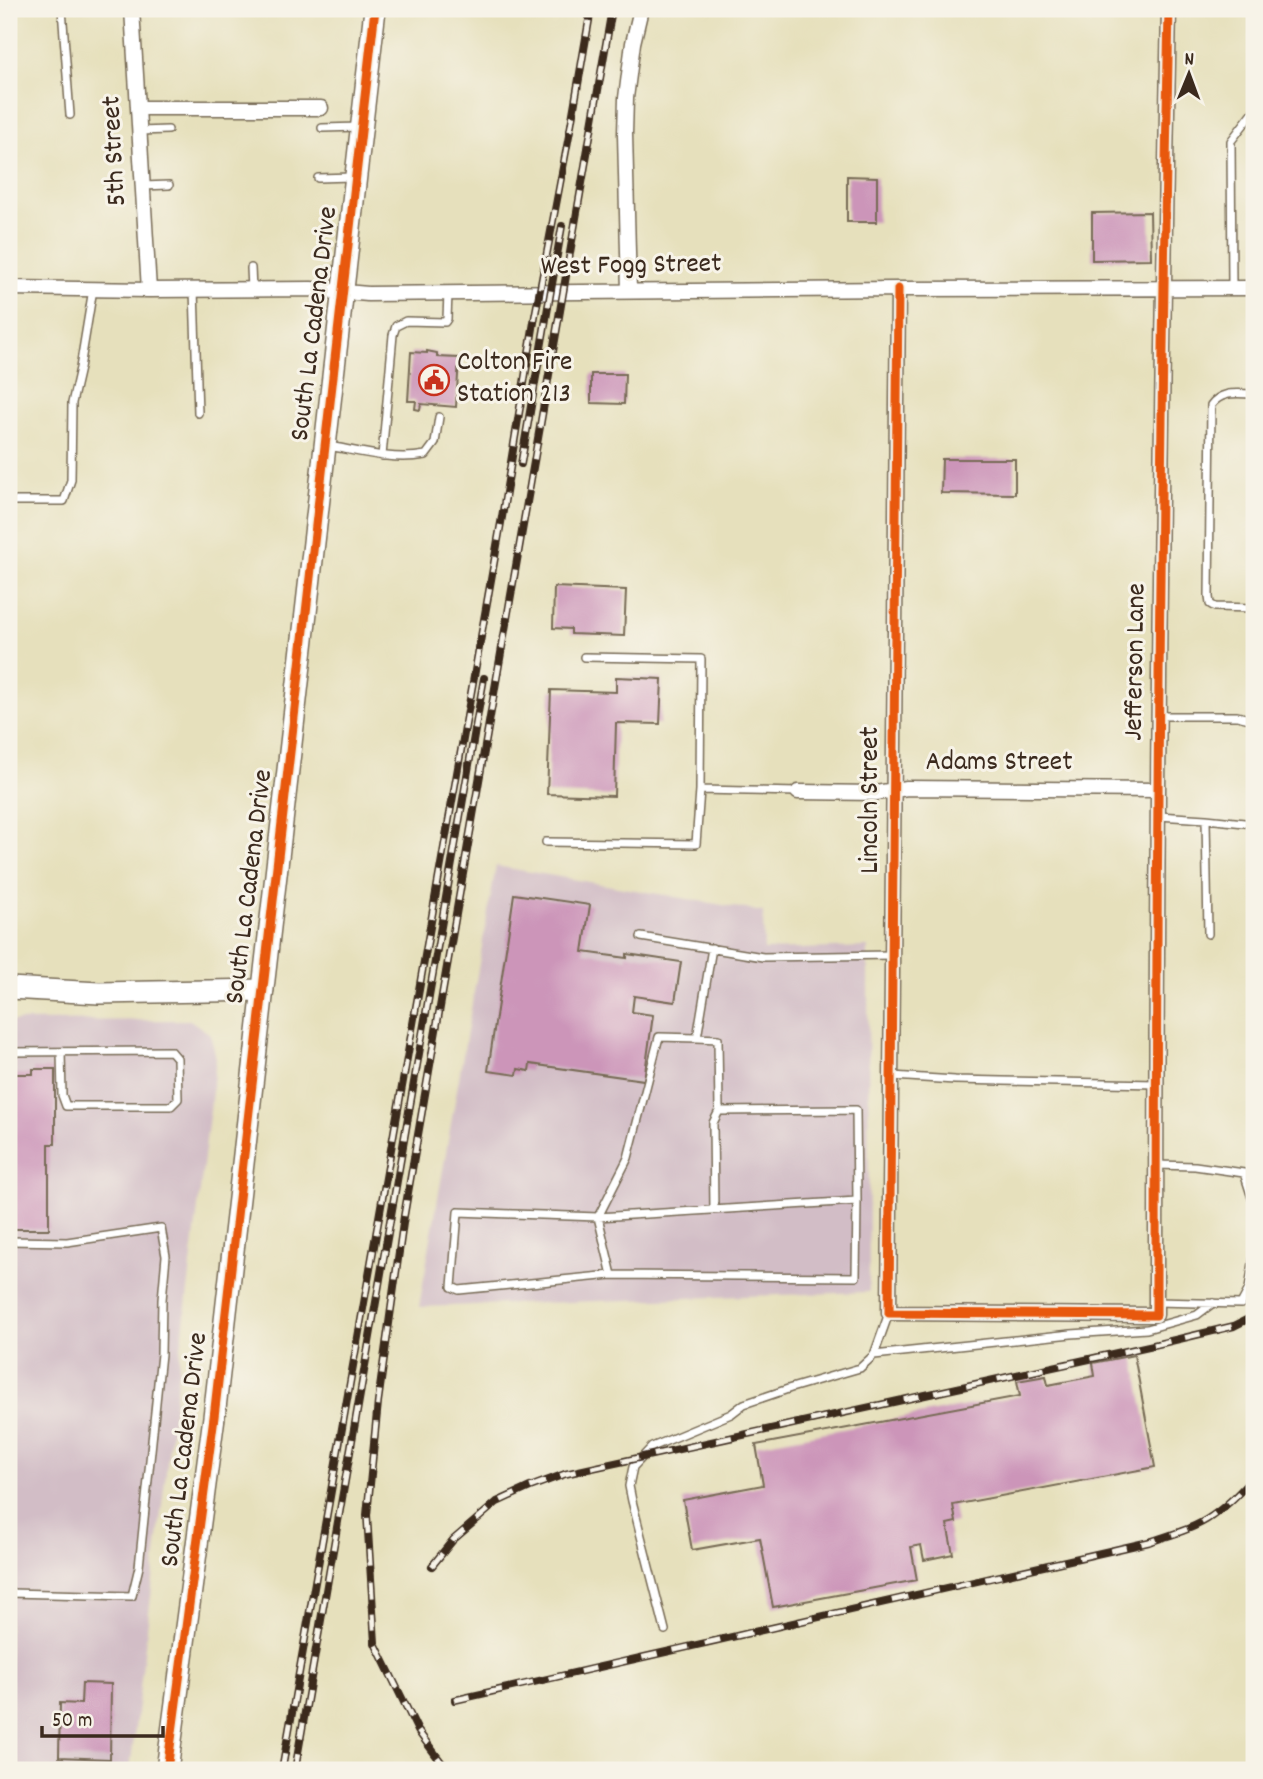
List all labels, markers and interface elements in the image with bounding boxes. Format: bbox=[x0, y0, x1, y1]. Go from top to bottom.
north arrow bbox=[1154, 38, 1224, 108]
text: N bbox=[1184, 47, 1194, 74]
street label: 5th Street bbox=[93, 95, 139, 207]
street label: South La Cadena Drive bbox=[282, 204, 350, 444]
street label: West Fogg Street bbox=[540, 245, 722, 289]
place label: Colton Fire Station 213 bbox=[457, 344, 572, 416]
public building icon: Colton Fire Station 213 bbox=[417, 363, 451, 397]
street label: Jefferson Lane bbox=[1116, 583, 1158, 741]
street label: Lincoln Street bbox=[852, 726, 892, 874]
street label: Adams Street bbox=[925, 744, 1073, 784]
street label: South La Cadena Drive bbox=[217, 767, 285, 1007]
street label: South La Cadena Drive bbox=[152, 1330, 220, 1570]
scale bar bbox=[42, 1695, 163, 1739]
text: 50 m bbox=[52, 1707, 92, 1737]

